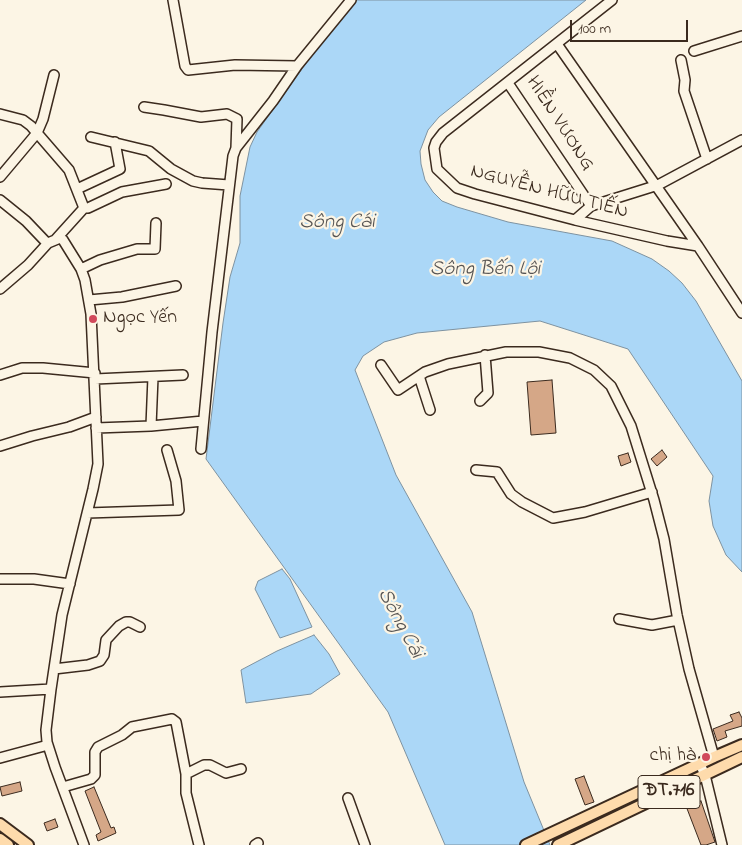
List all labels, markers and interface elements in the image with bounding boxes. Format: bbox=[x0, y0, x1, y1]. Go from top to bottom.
scale bar bbox=[572, 10, 690, 42]
text: 100 m bbox=[578, 18, 611, 40]
street label: HIỀN VƯƠNG bbox=[519, 72, 599, 176]
street label: NGUYỄN HỮU TIẾN bbox=[468, 160, 630, 226]
water label: Sông Cái bbox=[299, 211, 375, 237]
water label: Sông Bến Lội bbox=[430, 258, 540, 284]
place label: Ngọc Yến bbox=[103, 307, 177, 331]
marker: Ngọc Yến bbox=[87, 313, 99, 325]
water label: Sông Cái bbox=[370, 585, 428, 663]
place label: chị hà bbox=[649, 745, 696, 769]
marker: chị hà bbox=[700, 751, 712, 763]
road number: ĐT.716 bbox=[638, 776, 700, 809]

